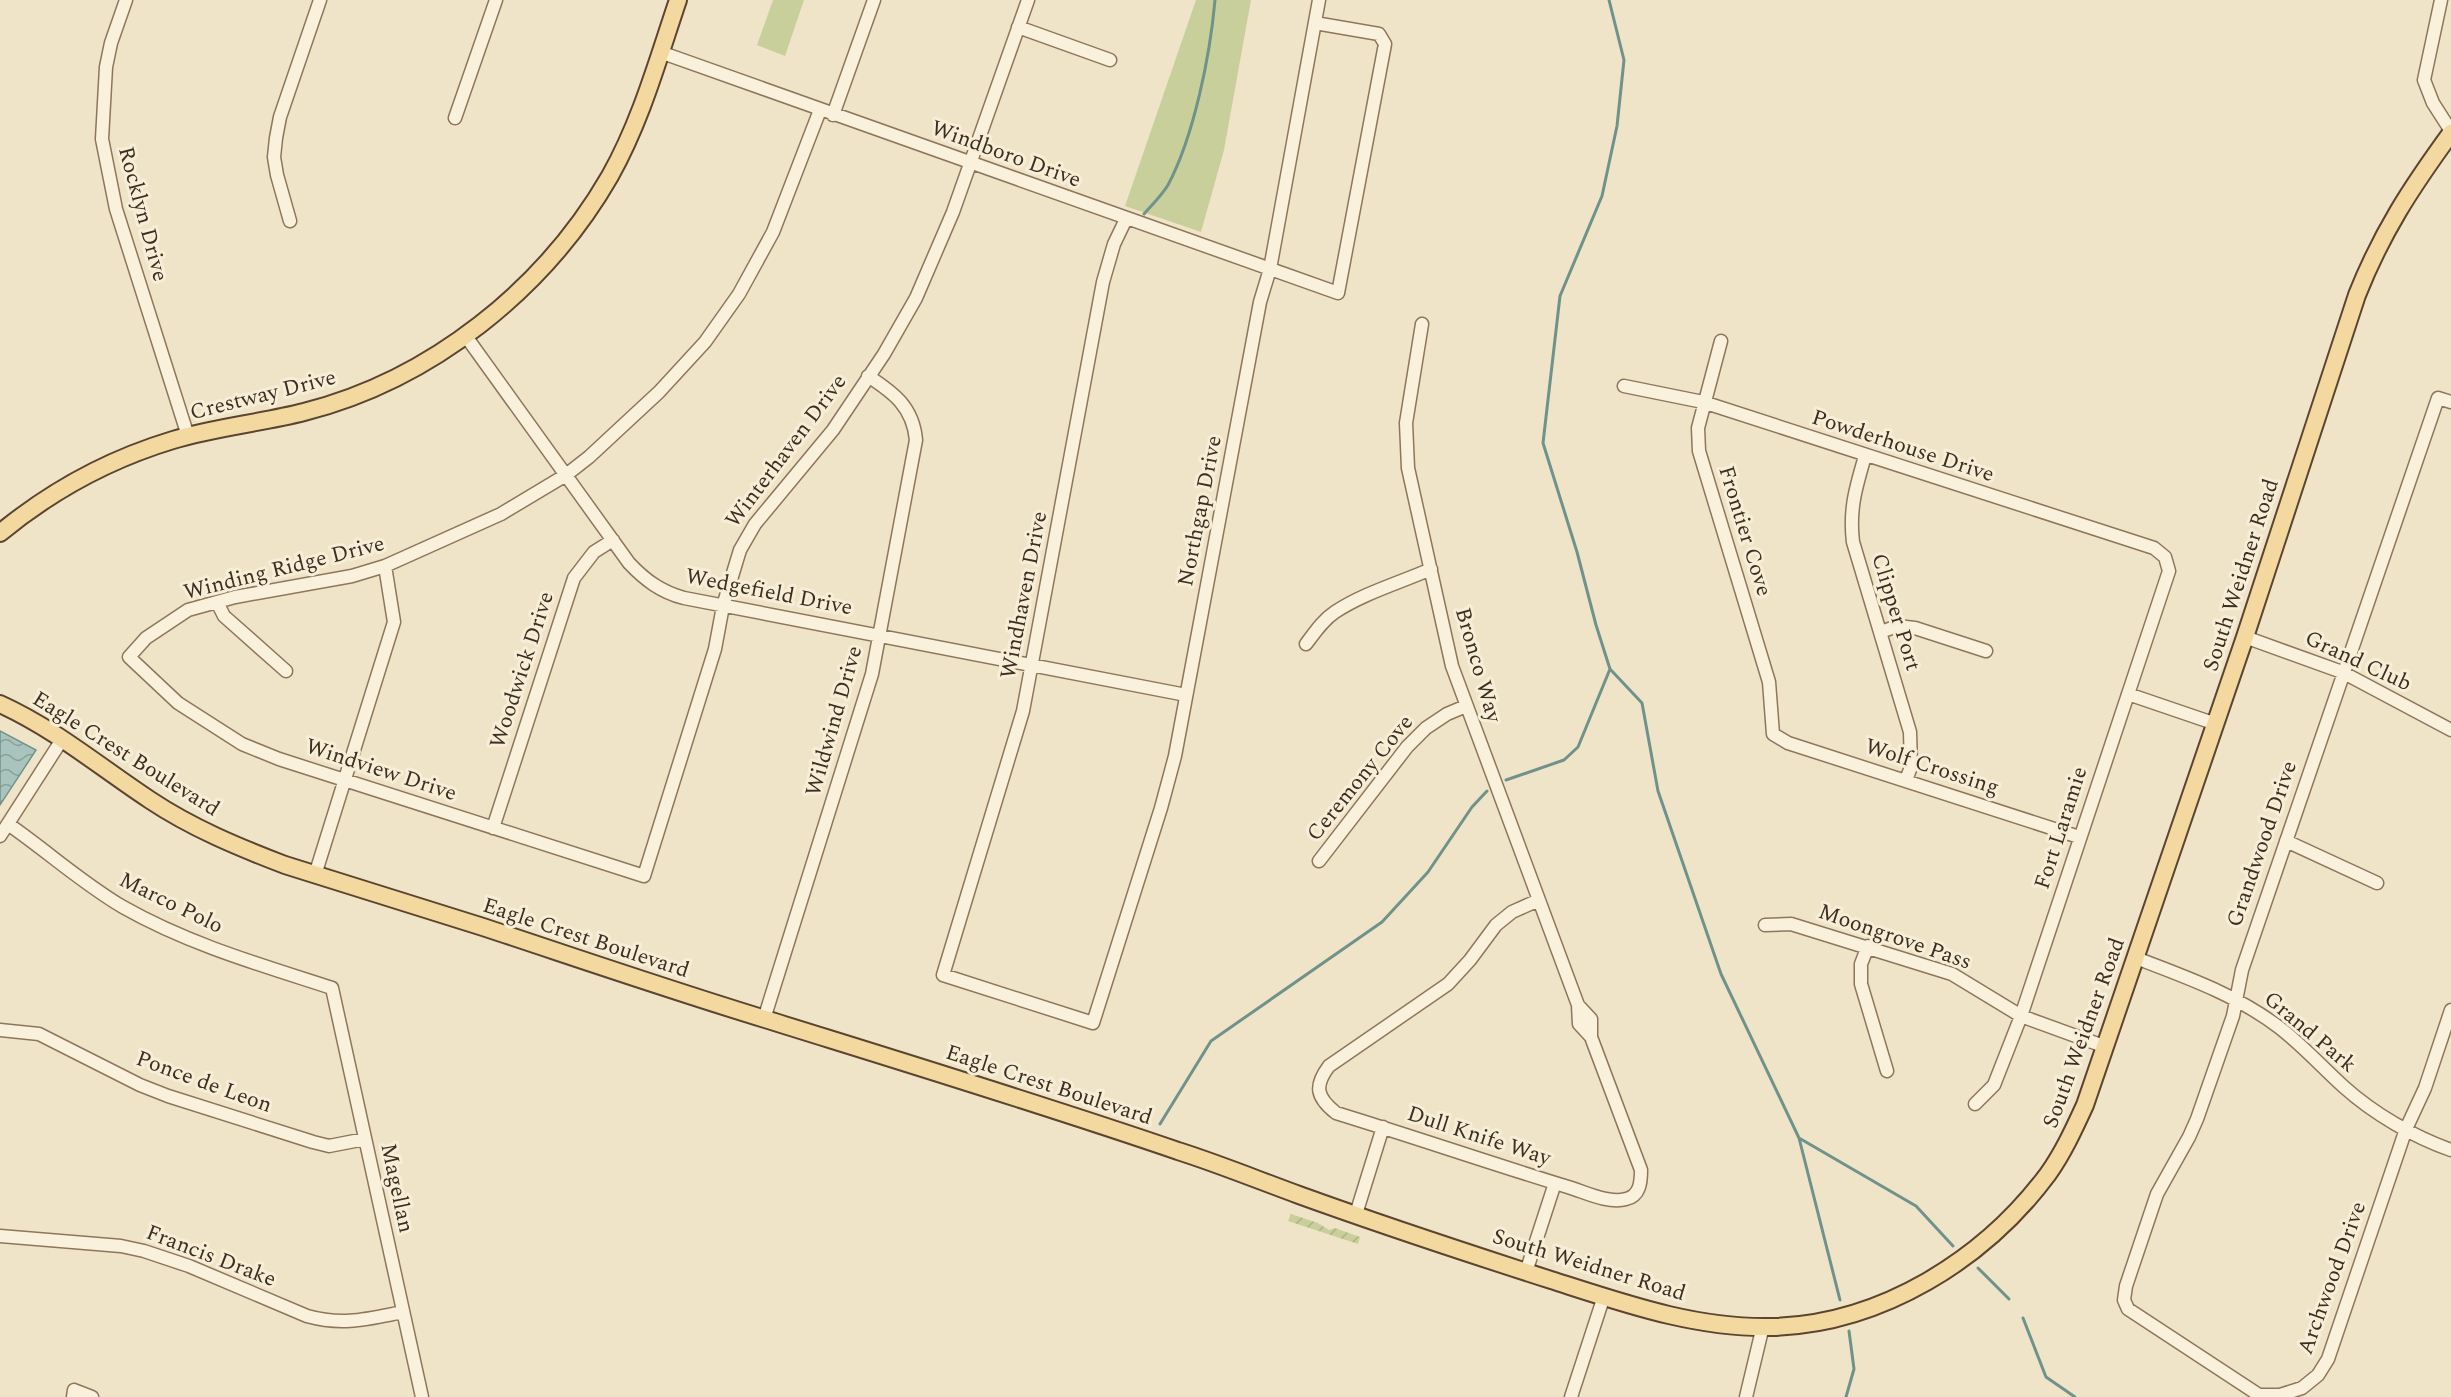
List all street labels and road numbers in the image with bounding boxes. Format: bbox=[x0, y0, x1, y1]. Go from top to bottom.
street label: Windboro Drive bbox=[926, 112, 1086, 196]
street label: Rocklyn Drive bbox=[109, 143, 177, 285]
street label: Crestway Drive bbox=[186, 361, 340, 429]
street label: Winterhaven Drive bbox=[717, 367, 855, 535]
street label: Powderhouse Drive bbox=[1807, 401, 1999, 491]
street label: Northgap Drive bbox=[1169, 433, 1231, 589]
street label: Frontier Cove bbox=[1710, 462, 1780, 600]
street label: South Weidner Road bbox=[2194, 474, 2288, 676]
street label: Windhaven Drive bbox=[992, 508, 1056, 682]
street label: Winding Ridge Drive bbox=[180, 527, 388, 609]
street label: Clipper Port bbox=[1862, 549, 1930, 675]
street label: Wedgefield Drive bbox=[683, 560, 855, 624]
street label: Woodwick Drive bbox=[481, 587, 563, 753]
street label: Bronco Way bbox=[1446, 604, 1511, 728]
street label: Grand Club bbox=[2299, 622, 2417, 700]
street label: Wildwind Drive bbox=[797, 642, 871, 800]
street label: Eagle Crest Boulevard bbox=[26, 683, 226, 825]
street label: Ceremony Cove bbox=[1299, 708, 1421, 848]
street label: Windview Drive bbox=[301, 730, 461, 810]
street label: Wolf Crossing bbox=[1861, 730, 2003, 804]
street label: Grandwood Drive bbox=[2218, 756, 2306, 932]
street label: Fort Laramie bbox=[2026, 762, 2096, 894]
street label: Marco Polo bbox=[113, 864, 229, 942]
street label: Eagle Crest Boulevard bbox=[478, 889, 694, 987]
street label: Moongrove Pass bbox=[1814, 895, 1976, 979]
street label: South Weidner Road bbox=[2034, 933, 2134, 1133]
street label: Grand Park bbox=[2256, 983, 2364, 1081]
street label: Eagle Crest Boulevard bbox=[941, 1036, 1157, 1134]
street label: Ponce de Leon bbox=[131, 1042, 277, 1122]
street label: Dull Knife Way bbox=[1403, 1097, 1556, 1175]
street label: Magellan bbox=[371, 1140, 423, 1236]
street label: Archwood Drive bbox=[2289, 1197, 2375, 1359]
street label: Francis Drake bbox=[141, 1216, 281, 1296]
street label: South Weidner Road bbox=[1488, 1220, 1690, 1310]

